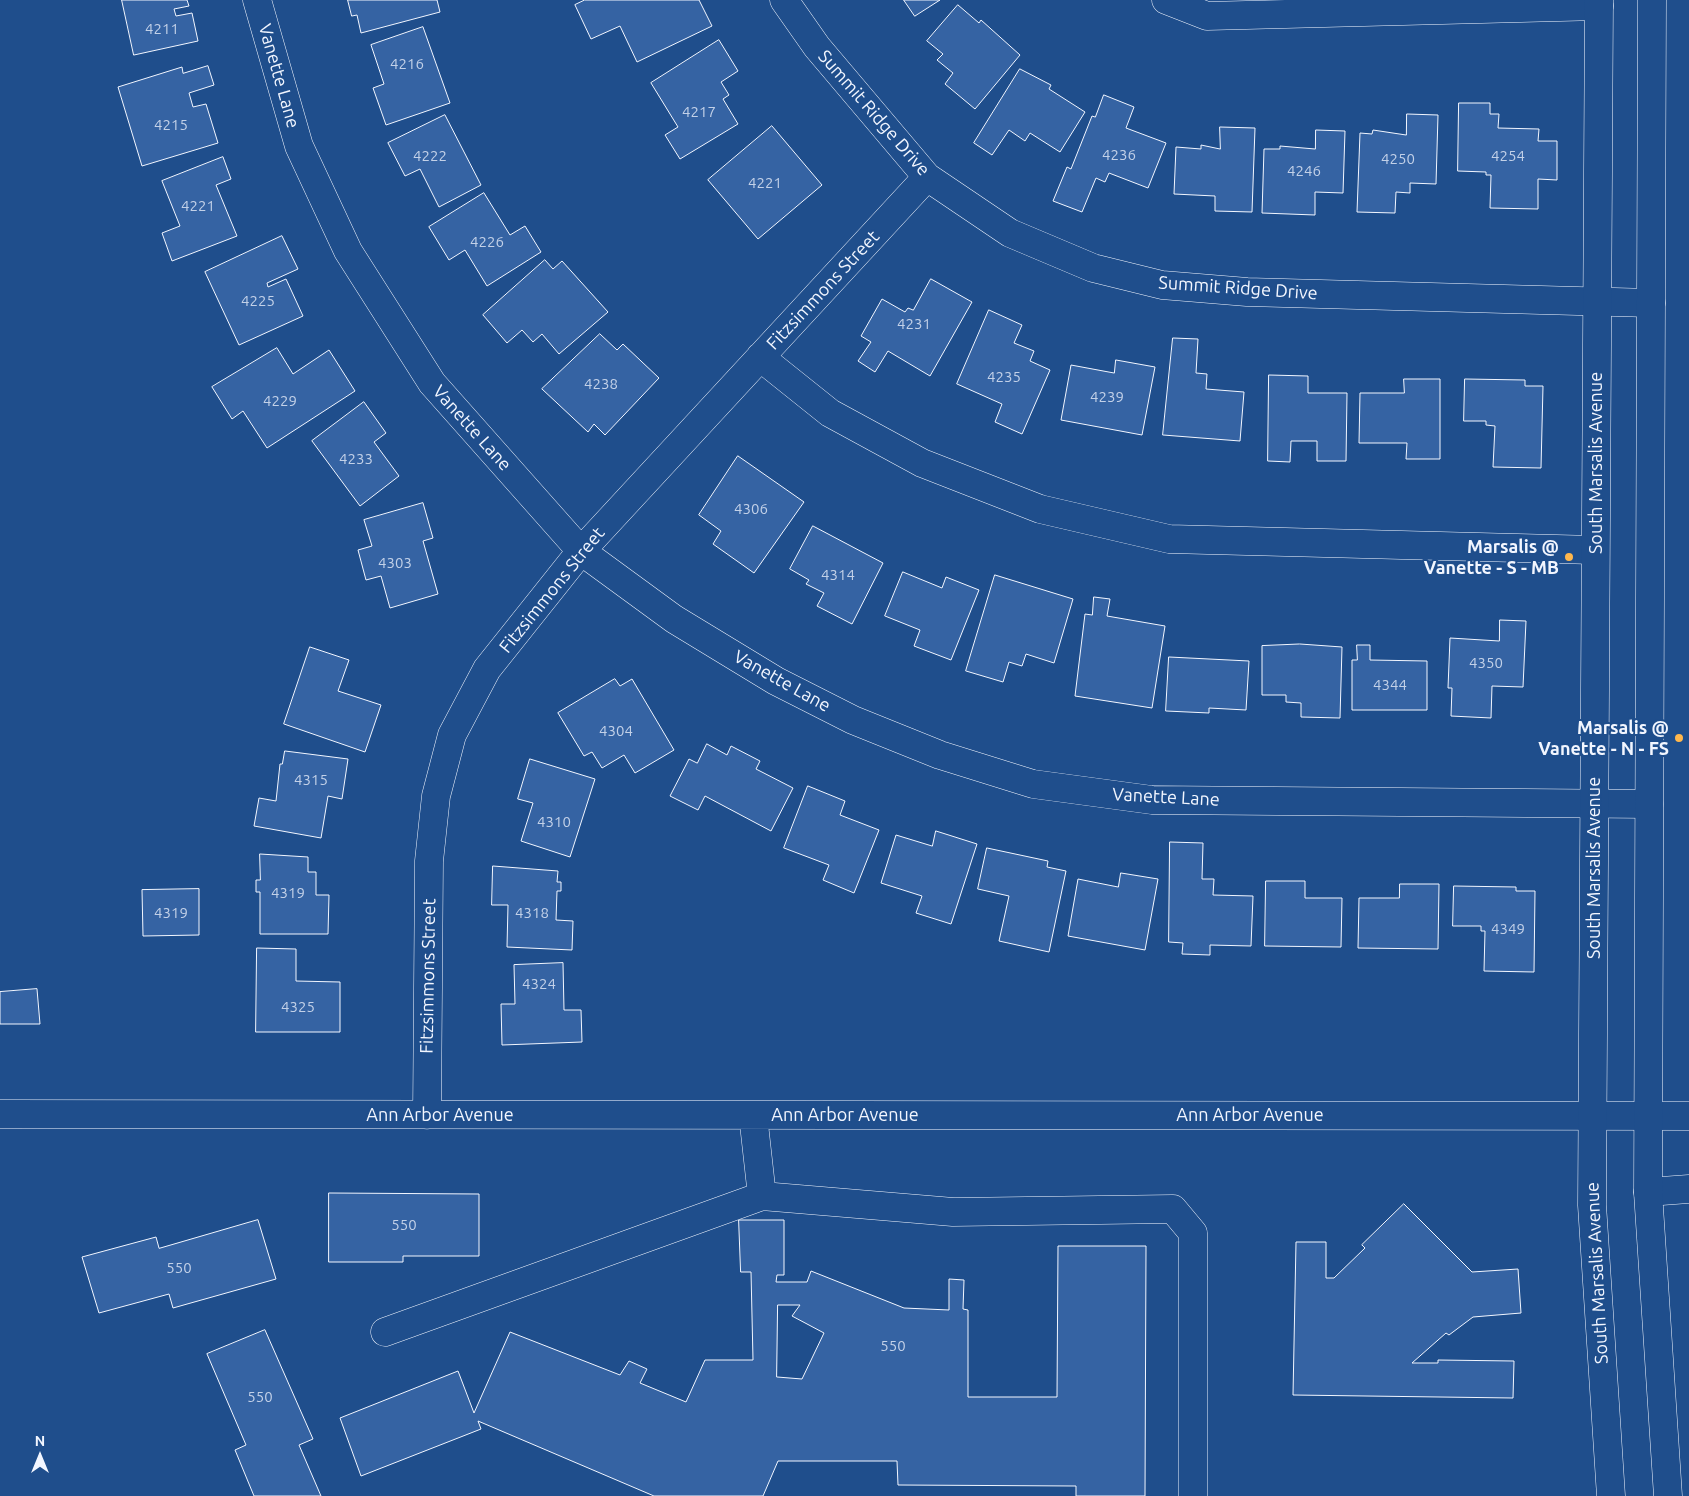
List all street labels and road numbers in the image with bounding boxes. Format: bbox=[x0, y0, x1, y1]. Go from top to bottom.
street label: Vanette Lane bbox=[254, 21, 304, 131]
street label: Summit Ridge Drive bbox=[814, 46, 934, 180]
street label: Fitzsimmons Street bbox=[762, 226, 884, 354]
street label: Summit Ridge Drive bbox=[1158, 272, 1318, 304]
street label: South Marsalis Avenue bbox=[1585, 372, 1607, 554]
street label: Vanette Lane bbox=[428, 381, 516, 475]
street label: Fitzsimmons Street bbox=[495, 523, 609, 657]
street label: Vanette Lane bbox=[730, 646, 834, 716]
street label: South Marsalis Avenue bbox=[1583, 777, 1605, 959]
street label: Vanette Lane bbox=[1112, 783, 1220, 811]
street label: Fitzsimmons Street bbox=[416, 898, 440, 1054]
street label: Ann Arbor Avenue bbox=[366, 1104, 514, 1126]
street label: Ann Arbor Avenue bbox=[771, 1104, 919, 1126]
street label: Ann Arbor Avenue bbox=[1176, 1104, 1324, 1126]
street label: South Marsalis Avenue bbox=[1581, 1181, 1613, 1365]

